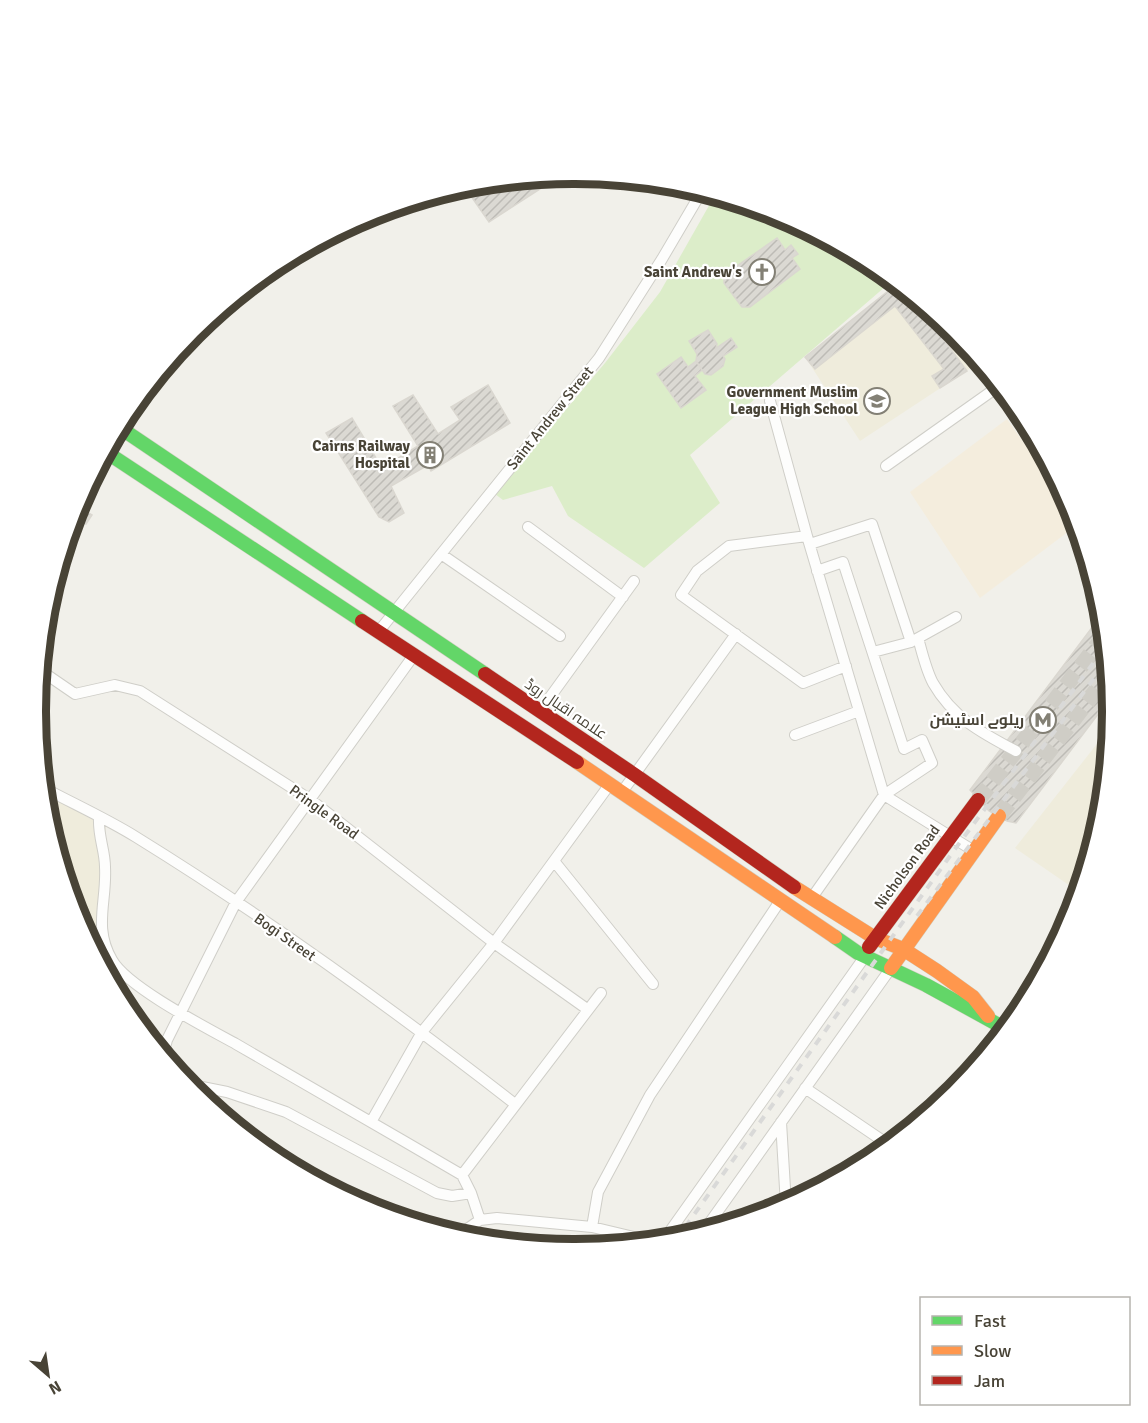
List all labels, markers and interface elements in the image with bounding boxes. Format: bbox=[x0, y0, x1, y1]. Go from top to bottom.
church icon: Saint Andrew's bbox=[747, 257, 777, 287]
place label: Saint Andrew's bbox=[644, 263, 742, 281]
street label: Saint Andrew Street bbox=[503, 363, 597, 473]
place label: Government Muslim League High School bbox=[727, 383, 858, 418]
school or university icon: Government Muslim League High School bbox=[862, 386, 892, 416]
place label: Cairns Railway Hospital bbox=[312, 437, 411, 472]
building icon: Cairns Railway Hospital bbox=[415, 440, 445, 470]
street label: علامہ اقبال روڈ bbox=[522, 675, 610, 743]
metro station icon: ریلوے اسٹیشن bbox=[1028, 705, 1058, 735]
place label: ریلوے اسٹیشن bbox=[930, 711, 1024, 729]
street label: Pringle Road bbox=[286, 781, 362, 843]
street label: Nicholson Road bbox=[870, 821, 944, 913]
street label: Bogi Street bbox=[251, 909, 319, 965]
legend bbox=[920, 1297, 1130, 1405]
text: Fast bbox=[974, 1310, 1006, 1332]
text: Slow bbox=[974, 1340, 1011, 1362]
north arrow bbox=[18, 1345, 78, 1405]
text: Jam bbox=[974, 1370, 1005, 1392]
text: N bbox=[45, 1376, 65, 1399]

